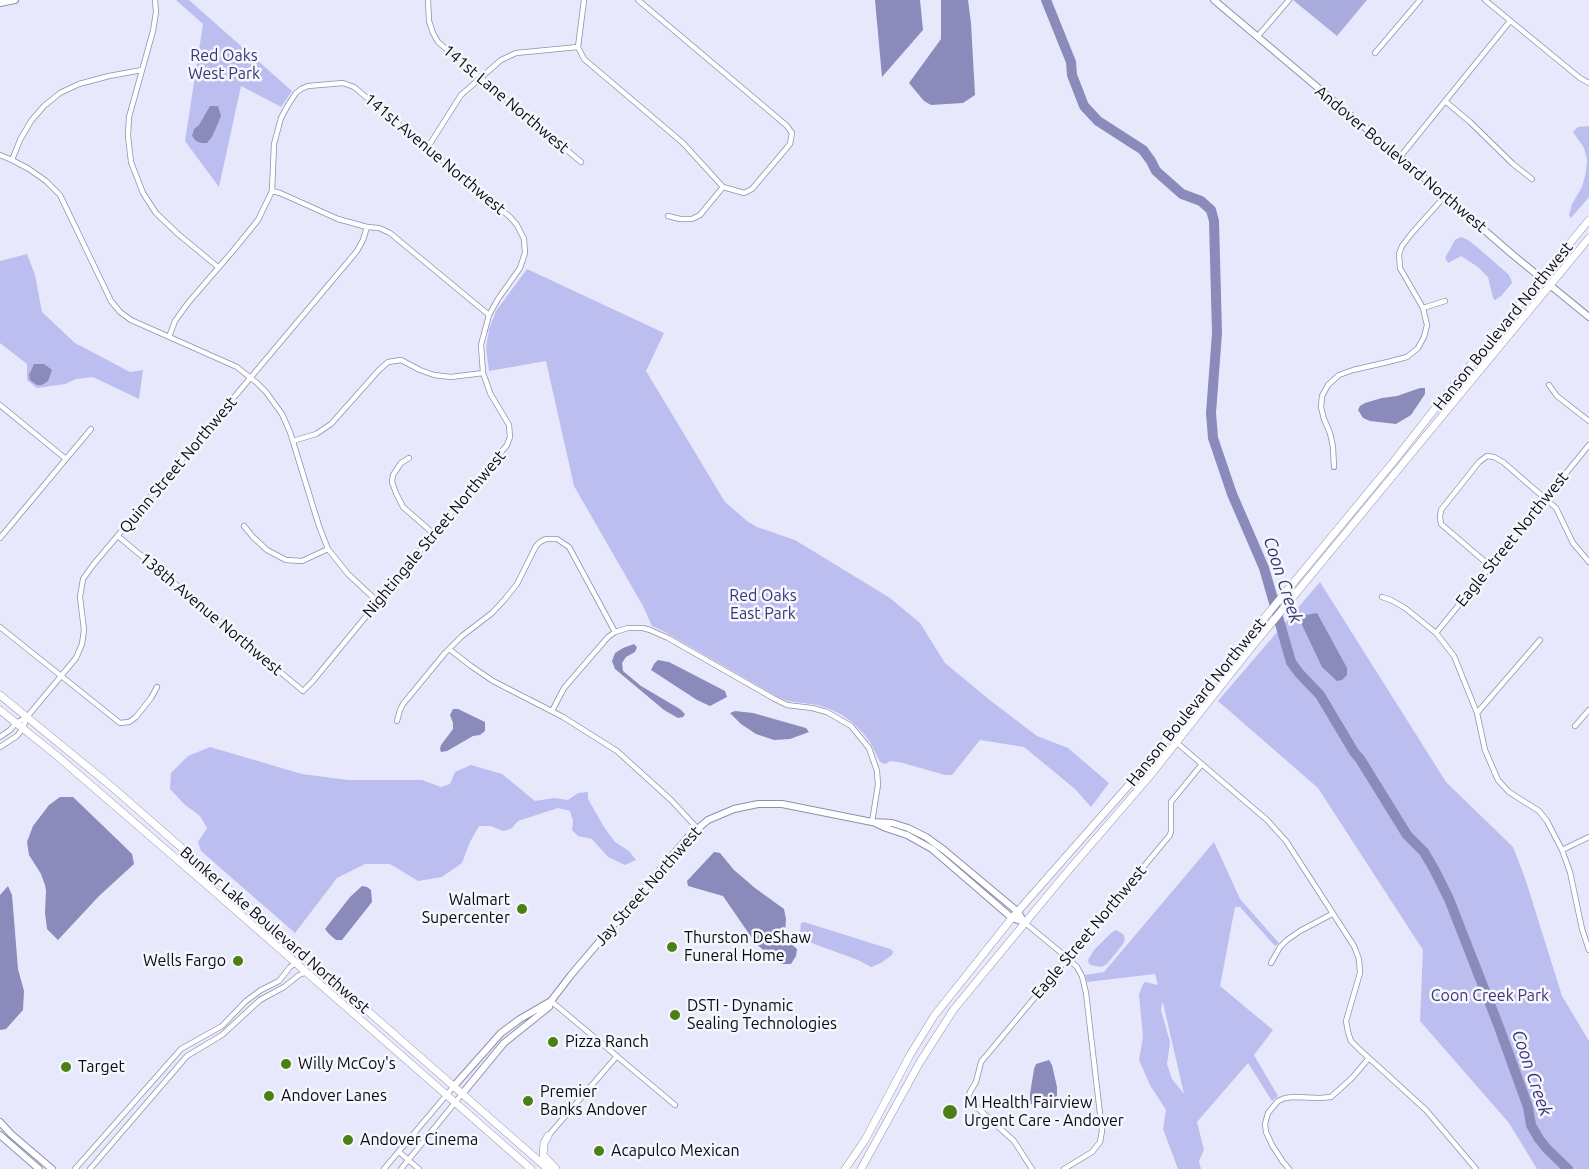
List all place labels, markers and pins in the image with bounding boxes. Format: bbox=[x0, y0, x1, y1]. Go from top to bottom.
place label: Walmart Supercenter bbox=[422, 890, 510, 928]
marker: Walmart Supercenter bbox=[515, 902, 529, 916]
place label: Thurston DeShaw Funeral Home bbox=[684, 928, 811, 966]
marker: Thurston DeShaw Funeral Home bbox=[665, 940, 679, 954]
place label: Wells Fargo bbox=[143, 951, 226, 971]
marker: Wells Fargo bbox=[231, 954, 245, 968]
place label: DSTI - Dynamic Sealing Technologies bbox=[687, 996, 837, 1034]
marker: DSTI - Dynamic Sealing Technologies bbox=[668, 1008, 682, 1022]
place label: Pizza Ranch bbox=[565, 1032, 649, 1052]
marker: Pizza Ranch bbox=[546, 1035, 560, 1049]
place label: Willy McCoy's bbox=[298, 1054, 396, 1074]
place label: Target bbox=[78, 1057, 125, 1077]
marker: Willy McCoy's bbox=[279, 1057, 293, 1071]
marker: Target bbox=[59, 1060, 73, 1074]
place label: Premier Banks Andover bbox=[540, 1082, 647, 1120]
place label: Andover Lanes bbox=[281, 1086, 387, 1106]
marker: Andover Lanes bbox=[262, 1089, 276, 1103]
place label: M Health Fairview Urgent Care - Andover bbox=[964, 1093, 1124, 1131]
marker: Premier Banks Andover bbox=[521, 1094, 535, 1108]
marker: M Health Fairview Urgent Care - Andover bbox=[941, 1103, 959, 1121]
place label: Andover Cinema bbox=[360, 1130, 478, 1150]
marker: Andover Cinema bbox=[341, 1133, 355, 1147]
place label: Acapulco Mexican bbox=[611, 1141, 740, 1161]
marker: Acapulco Mexican bbox=[592, 1144, 606, 1158]

